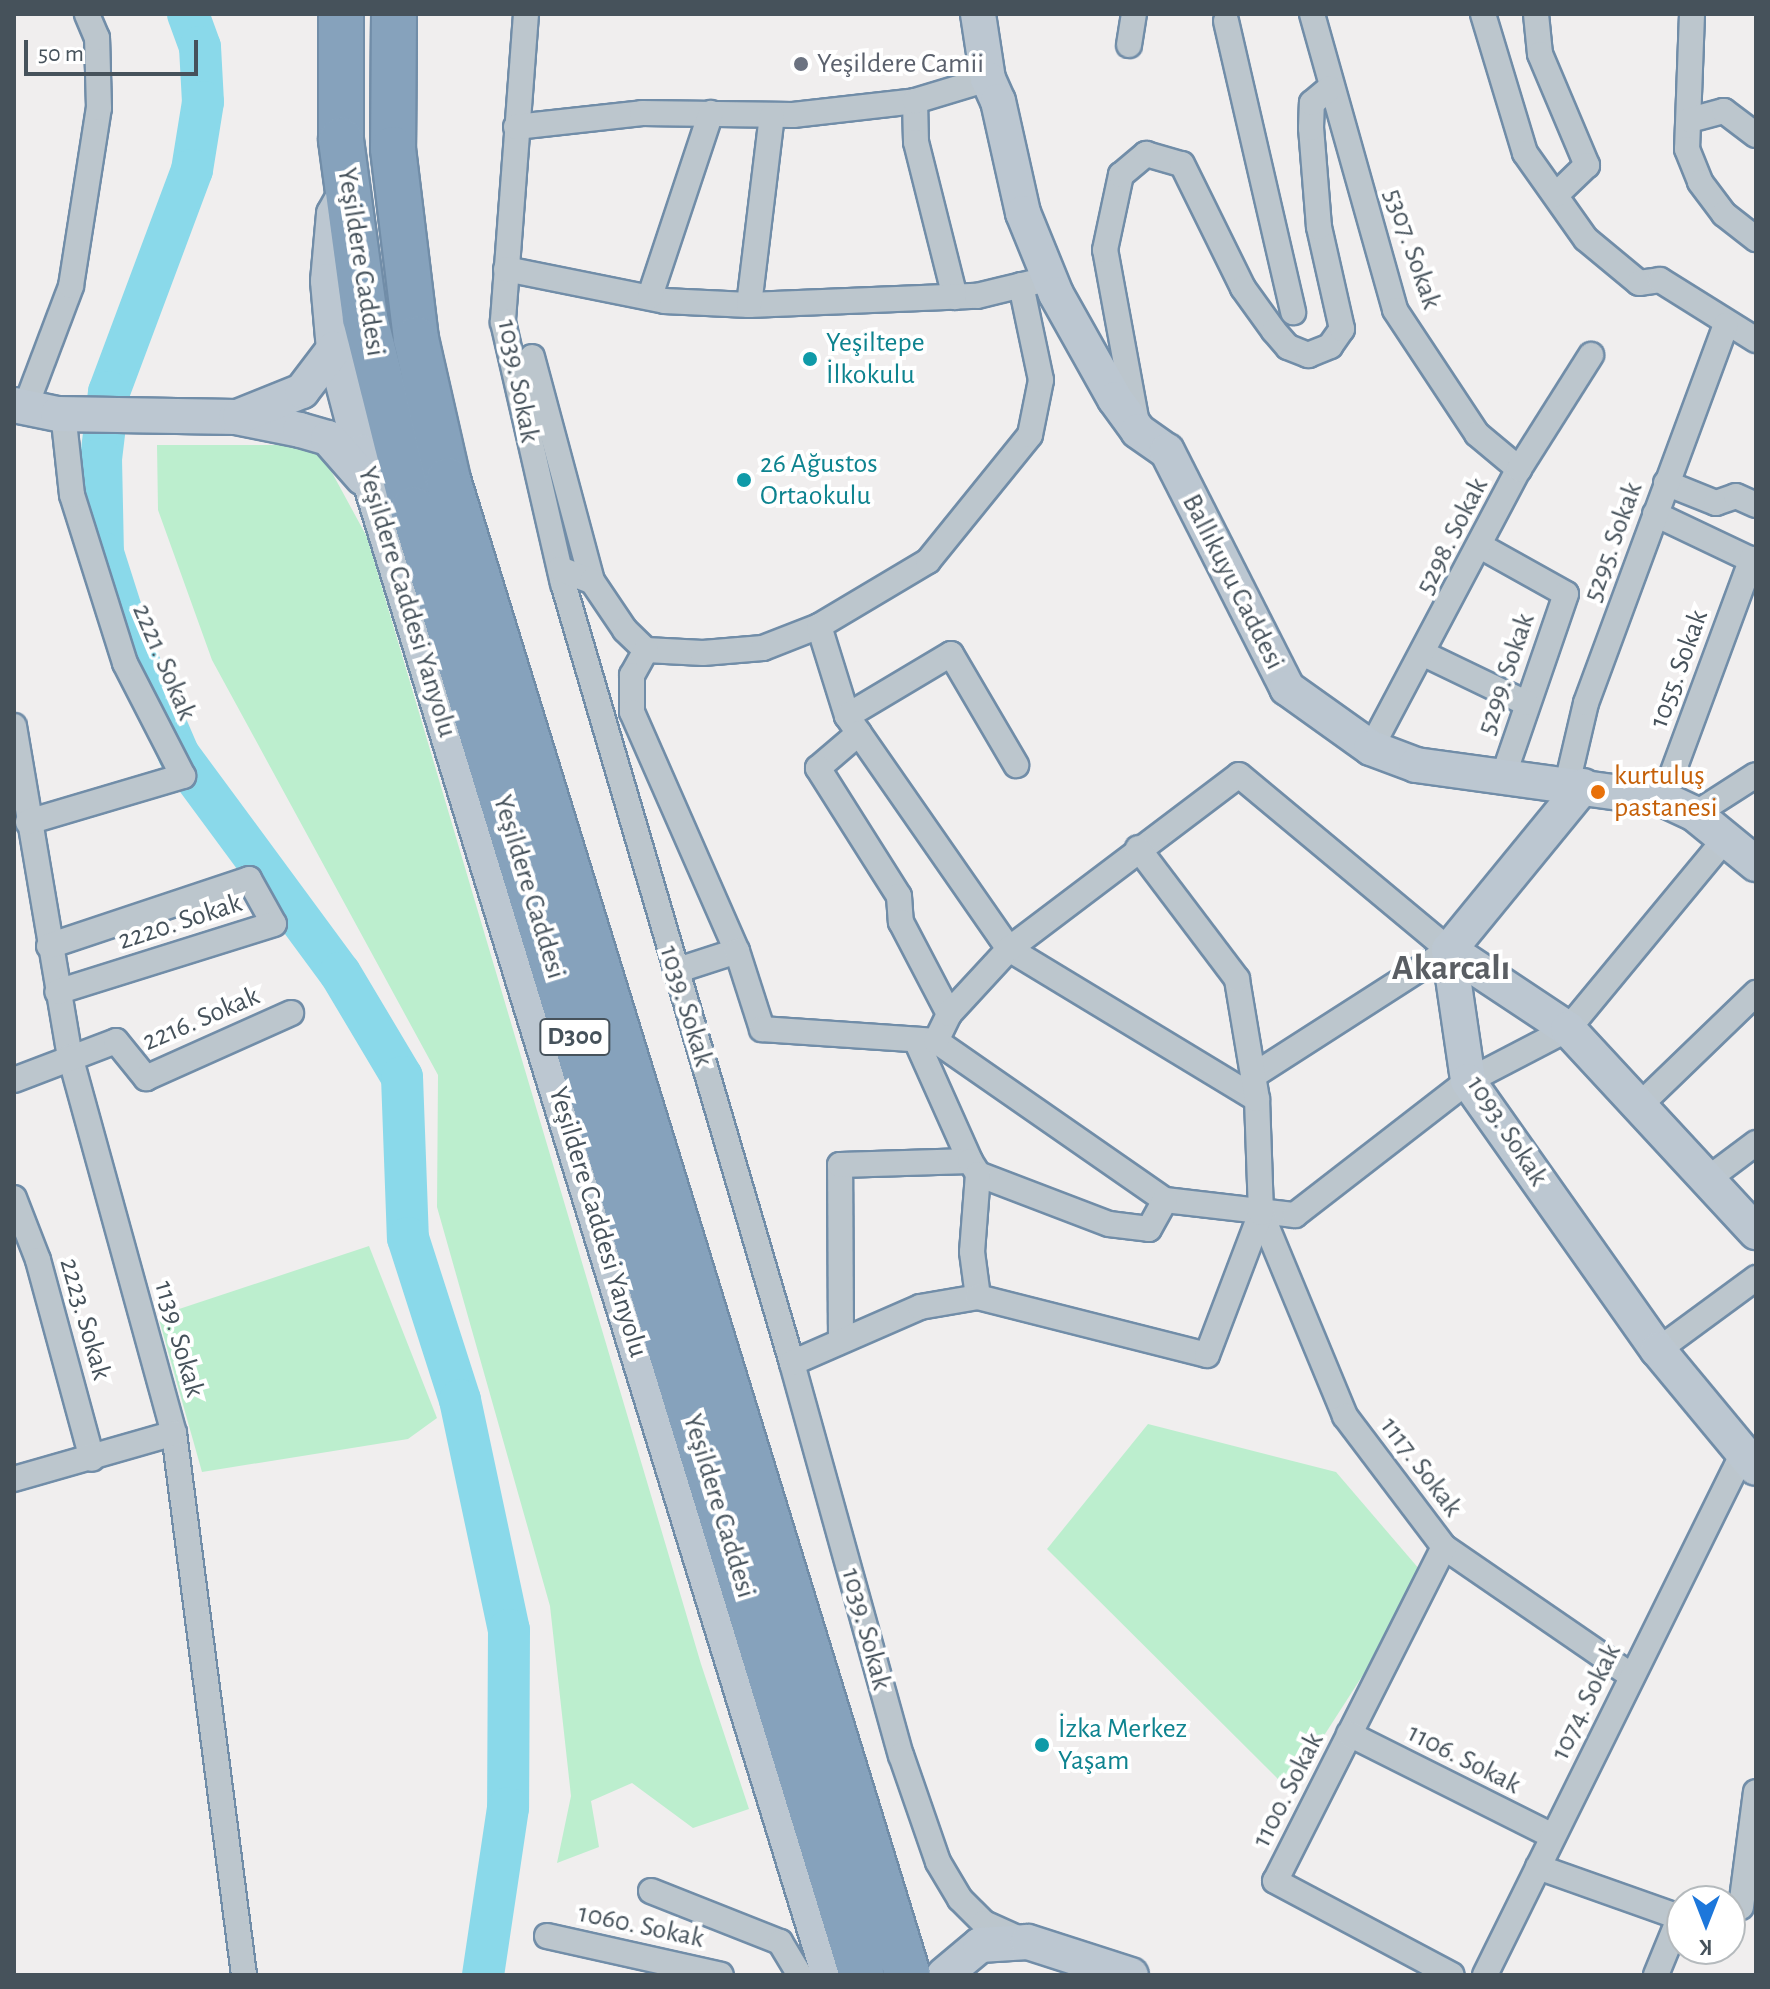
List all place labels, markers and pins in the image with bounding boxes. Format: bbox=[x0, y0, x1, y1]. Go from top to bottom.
place label: Yeşildere Camii bbox=[817, 47, 984, 81]
marker: Yeşildere Camii bbox=[792, 55, 810, 73]
place label: Yeşiltepe İlkokulu bbox=[826, 326, 925, 392]
marker: Yeşiltepe İlkokulu bbox=[801, 350, 819, 368]
place label: 26 Ağustos Ortaokulu bbox=[760, 447, 878, 513]
marker: 26 Ağustos Ortaokulu bbox=[735, 471, 753, 489]
place label: kurtuluş pastanesi bbox=[1614, 759, 1718, 825]
marker: kurtuluş pastanesi bbox=[1589, 783, 1607, 801]
place label: İzka Merkez Yaşam bbox=[1058, 1712, 1187, 1778]
marker: İzka Merkez Yaşam bbox=[1033, 1736, 1051, 1754]

